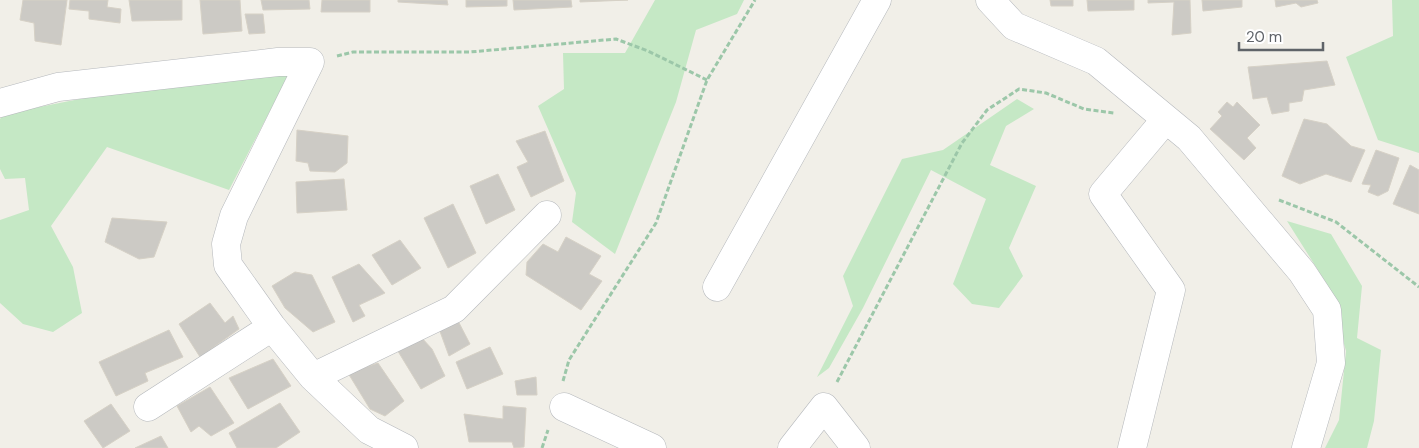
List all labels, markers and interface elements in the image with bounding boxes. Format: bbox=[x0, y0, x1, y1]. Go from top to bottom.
scale bar bbox=[1239, 20, 1323, 52]
text: 20 m bbox=[1246, 27, 1282, 47]

